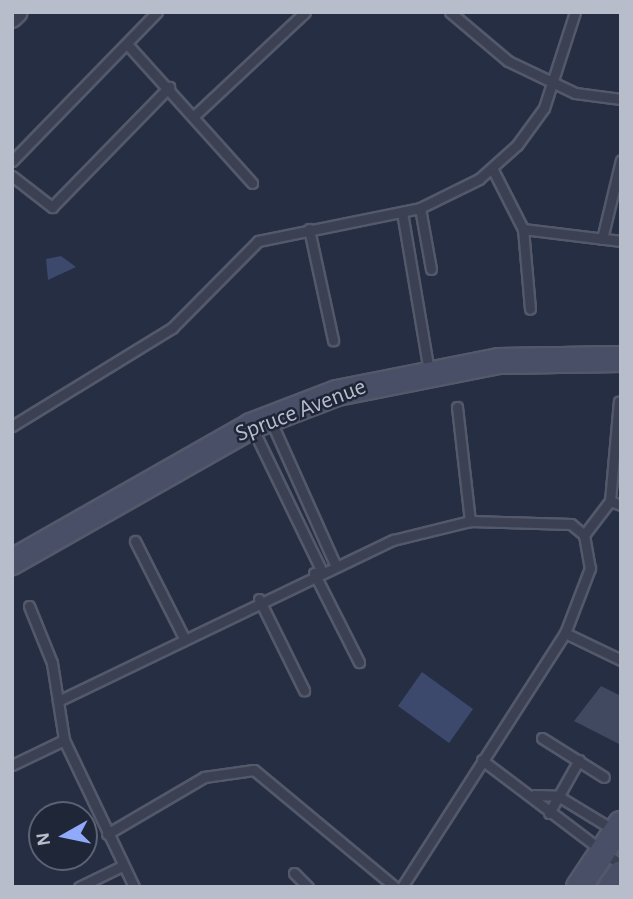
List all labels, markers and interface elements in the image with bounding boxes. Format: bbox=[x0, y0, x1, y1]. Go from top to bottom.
street label: Spruce Avenue bbox=[232, 373, 370, 449]
north arrow bbox=[28, 801, 98, 871]
text: N bbox=[33, 831, 54, 847]

